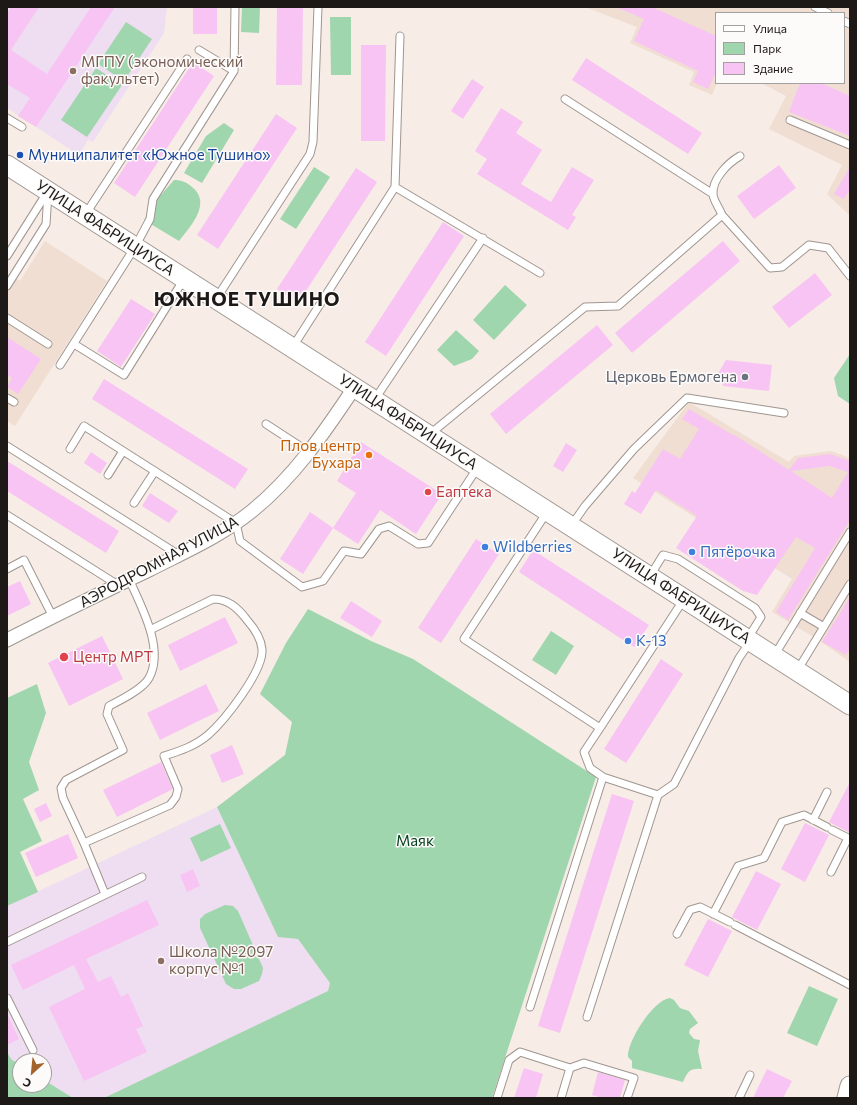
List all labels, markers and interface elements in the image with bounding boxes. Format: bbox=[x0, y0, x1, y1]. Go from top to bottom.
legend bbox=[715, 12, 845, 84]
text: Улица bbox=[753, 21, 787, 35]
text: Парк bbox=[753, 41, 782, 55]
place label: МГПУ (экономический факультет) bbox=[81, 53, 243, 88]
text: Здание bbox=[753, 61, 793, 75]
marker: МГПУ (экономический факультет) bbox=[68, 66, 78, 76]
place label: Муниципалитет «Южное Тушино» bbox=[28, 146, 271, 164]
marker: Муниципалитет «Южное Тушино» bbox=[15, 150, 25, 160]
street label: УЛИЦА ФАБРИЦИУСА bbox=[32, 176, 178, 280]
district label: ЮЖНОЕ ТУШИНО bbox=[154, 289, 340, 311]
place label: Церковь Ермогена bbox=[606, 368, 737, 386]
street label: УЛИЦА ФАБРИЦИУСА bbox=[335, 370, 481, 474]
marker: Церковь Ермогена bbox=[740, 372, 750, 382]
place label: Плов центр Бухара bbox=[280, 437, 361, 472]
marker: Плов центр Бухара bbox=[364, 450, 374, 460]
place label: Еаптека bbox=[436, 483, 492, 501]
marker: Еаптека bbox=[423, 487, 433, 497]
street label: АЭРОДРОМНАЯ УЛИЦА bbox=[77, 512, 241, 612]
place label: Wildberries bbox=[493, 538, 572, 556]
marker: Wildberries bbox=[480, 542, 490, 552]
place label: Пятёрочка bbox=[700, 543, 775, 561]
street label: УЛИЦА ФАБРИЦИУСА bbox=[608, 544, 754, 648]
marker: Пятёрочка bbox=[687, 547, 697, 557]
place label: K-13 bbox=[636, 632, 667, 650]
marker: K-13 bbox=[623, 636, 633, 646]
place label: Центр МРТ bbox=[73, 648, 153, 666]
marker: Центр МРТ bbox=[58, 651, 70, 663]
park label: Маяк bbox=[396, 832, 434, 850]
place label: Школа №2097 корпус №1 bbox=[169, 943, 273, 978]
marker: Школа №2097 корпус №1 bbox=[156, 956, 166, 966]
north arrow bbox=[12, 1053, 52, 1093]
text: С bbox=[20, 1076, 33, 1091]

